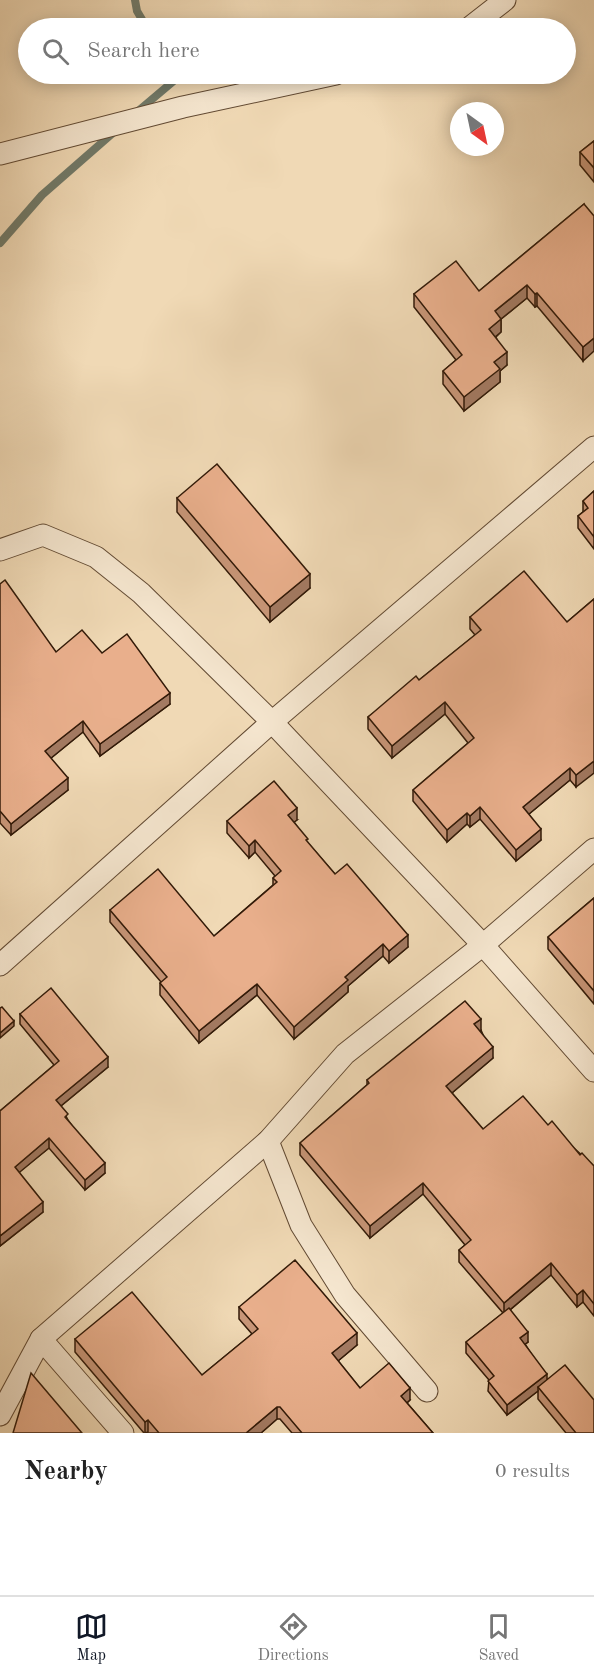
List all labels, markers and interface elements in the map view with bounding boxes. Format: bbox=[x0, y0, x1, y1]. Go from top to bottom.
search box bbox=[18, 18, 576, 84]
icon: search bbox=[39, 35, 72, 68]
text: Search here bbox=[87, 40, 200, 62]
north arrow bbox=[450, 102, 504, 156]
text: Nearby bbox=[24, 1459, 108, 1485]
text: 0 results bbox=[495, 1462, 570, 1482]
tab: Map bbox=[75, 1610, 108, 1666]
tab: Directions bbox=[258, 1610, 329, 1666]
tab: Saved bbox=[478, 1610, 519, 1666]

